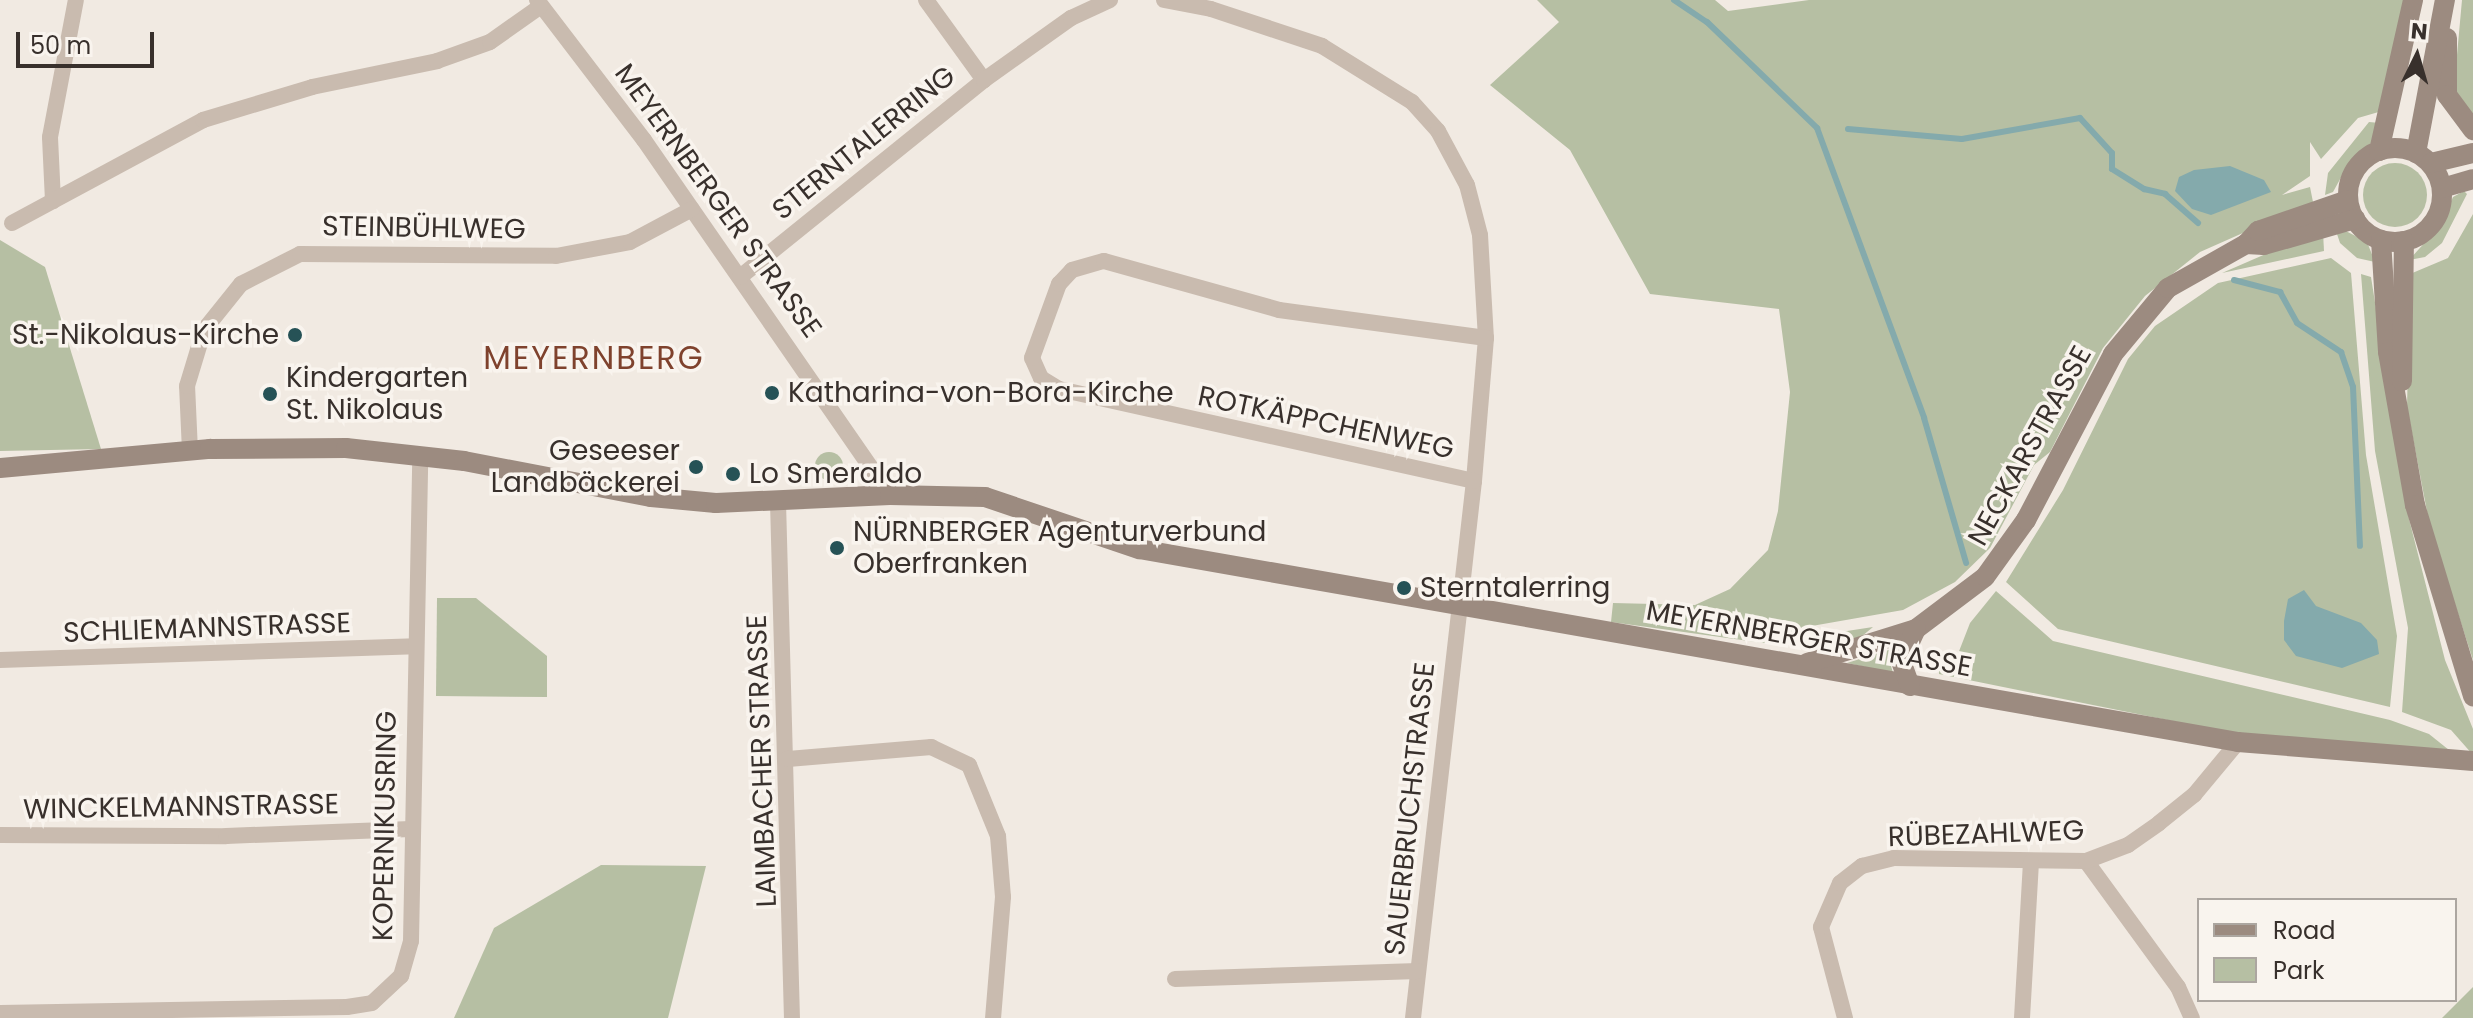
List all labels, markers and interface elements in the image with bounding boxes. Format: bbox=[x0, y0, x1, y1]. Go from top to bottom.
text: N bbox=[2410, 15, 2429, 48]
scale bar bbox=[20, 16, 158, 66]
north arrow bbox=[2377, 16, 2457, 96]
text: 50 m bbox=[30, 29, 91, 62]
street label: MEYERNBERGER STRASSE bbox=[607, 58, 829, 344]
street label: STERNTALERRING bbox=[766, 59, 962, 227]
street label: STEINBÜHLWEG bbox=[322, 209, 526, 247]
place label: St.-Nikolaus-Kirche bbox=[12, 318, 279, 352]
marker: St.-Nikolaus-Kirche bbox=[286, 326, 304, 344]
district label: MEYERNBERG bbox=[483, 339, 705, 377]
street label: NECKARSTRASSE bbox=[1961, 340, 2099, 552]
place label: Kindergarten St. Nikolaus bbox=[286, 361, 468, 427]
place label: Katharina-von-Bora-Kirche bbox=[788, 376, 1174, 410]
street label: ROTKÄPPCHENWEG bbox=[1195, 379, 1457, 467]
marker: Katharina-von-Bora-Kirche bbox=[763, 384, 781, 402]
marker: Kindergarten St. Nikolaus bbox=[261, 385, 279, 403]
place label: Geseeser Landbäckerei bbox=[491, 434, 680, 500]
place label: Lo Smeraldo bbox=[749, 457, 922, 491]
marker: Geseeser Landbäckerei bbox=[687, 458, 705, 476]
marker: Lo Smeraldo bbox=[724, 465, 742, 483]
place label: NÜRNBERGER Agenturverbund Oberfranken bbox=[853, 515, 1266, 581]
marker: NÜRNBERGER Agenturverbund Oberfranken bbox=[828, 539, 846, 557]
place label: Sterntalerring bbox=[1420, 571, 1610, 605]
marker: Sterntalerring bbox=[1395, 579, 1413, 597]
street label: MEYERNBERGER STRASSE bbox=[1644, 594, 1974, 684]
street label: SCHLIEMANNSTRASSE bbox=[63, 606, 351, 650]
street label: LAIMBACHER STRASSE bbox=[740, 614, 784, 908]
street label: SAUERBRUCHSTRASSE bbox=[1378, 661, 1442, 957]
street label: KOPERNIKUSRING bbox=[366, 711, 404, 941]
street label: WINCKELMANNSTRASSE bbox=[23, 787, 339, 827]
street label: RÜBEZAHLWEG bbox=[1887, 814, 2085, 854]
legend bbox=[2197, 898, 2457, 1002]
text: Road bbox=[2273, 914, 2335, 947]
text: Park bbox=[2273, 954, 2324, 987]

